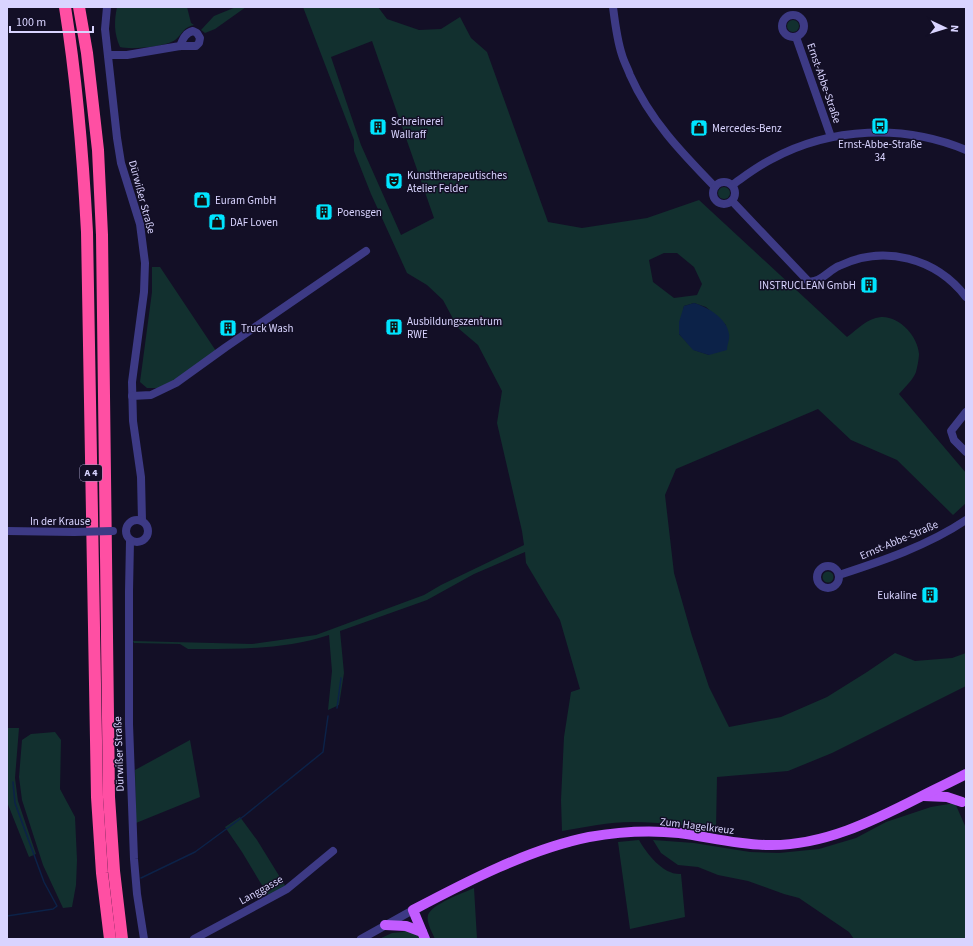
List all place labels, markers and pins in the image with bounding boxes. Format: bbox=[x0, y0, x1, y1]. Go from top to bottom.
place label: Schreinerei Wallraff bbox=[391, 114, 443, 142]
bus stop icon: Ernst-Abbe-Straße 34 bbox=[870, 116, 890, 136]
building icon: Schreinerei Wallraff bbox=[368, 117, 388, 137]
shop icon: Mercedes-Benz bbox=[689, 118, 709, 138]
place label: Mercedes-Benz bbox=[712, 121, 782, 136]
place label: Ernst-Abbe-Straße 34 bbox=[838, 137, 923, 165]
place label: Kunsttherapeutisches Atelier Felder bbox=[407, 168, 507, 196]
theatre icon: Kunsttherapeutisches Atelier Felder bbox=[384, 171, 404, 191]
shop icon: Euram GmbH bbox=[192, 190, 212, 210]
place label: Euram GmbH bbox=[215, 193, 276, 208]
building icon: Poensgen bbox=[314, 202, 334, 222]
place label: Poensgen bbox=[337, 205, 382, 220]
shop icon: DAF Loven bbox=[207, 212, 227, 232]
place label: DAF Loven bbox=[230, 215, 278, 230]
building icon: INSTRUCLEAN GmbH bbox=[859, 275, 879, 295]
place label: INSTRUCLEAN GmbH bbox=[759, 278, 856, 293]
place label: Ausbildungszentrum RWE bbox=[407, 314, 502, 342]
building icon: Ausbildungszentrum RWE bbox=[384, 317, 404, 337]
building icon: Truck Wash bbox=[218, 318, 238, 338]
place label: Truck Wash bbox=[241, 321, 293, 336]
building icon: Eukaline bbox=[920, 585, 940, 605]
place label: Eukaline bbox=[877, 588, 918, 603]

